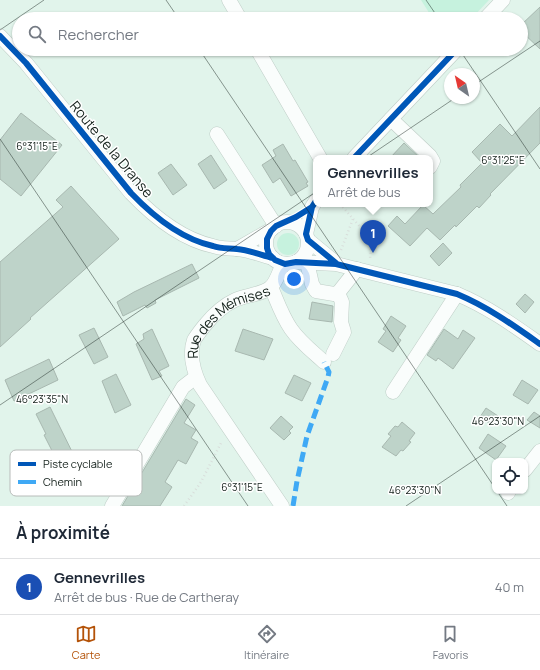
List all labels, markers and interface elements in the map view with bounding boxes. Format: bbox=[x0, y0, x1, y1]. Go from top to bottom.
search box bbox=[12, 12, 528, 56]
icon: search bbox=[26, 23, 48, 45]
text: Rechercher bbox=[58, 24, 139, 45]
north arrow bbox=[444, 68, 480, 104]
street label: Route de la Dranse bbox=[66, 97, 158, 201]
text: 6°31'15"E bbox=[16, 139, 58, 153]
text: 6°31'25"E bbox=[481, 153, 525, 167]
popup bbox=[313, 155, 433, 207]
text: Gennevrilles bbox=[327, 162, 419, 183]
text: Arrêt de bus bbox=[327, 183, 401, 201]
pin: 1 bbox=[360, 220, 386, 253]
your location bbox=[284, 269, 304, 289]
street label: Rue des Mémises bbox=[182, 280, 273, 359]
text: 46°23'35"N bbox=[16, 392, 68, 406]
text: 46°23'30"N bbox=[472, 414, 524, 428]
legend bbox=[10, 450, 142, 496]
text: Piste cyclable bbox=[43, 456, 113, 471]
map controls bbox=[492, 458, 528, 494]
button: locate bbox=[492, 458, 528, 494]
text: Chemin bbox=[43, 474, 82, 489]
text: 6°31'15"E bbox=[221, 480, 263, 494]
text: 46°23'30"N bbox=[389, 483, 441, 497]
text: À proximité bbox=[16, 521, 110, 544]
text: Gennevrilles bbox=[54, 567, 145, 588]
text: 1 bbox=[26, 578, 32, 596]
text: 40 m bbox=[495, 578, 524, 596]
text: Arrêt de bus · Rue de Cartheray bbox=[54, 588, 239, 606]
tab: Carte bbox=[72, 623, 100, 662]
tab: Itinéraire bbox=[244, 623, 289, 662]
tab: Favoris bbox=[433, 623, 468, 662]

